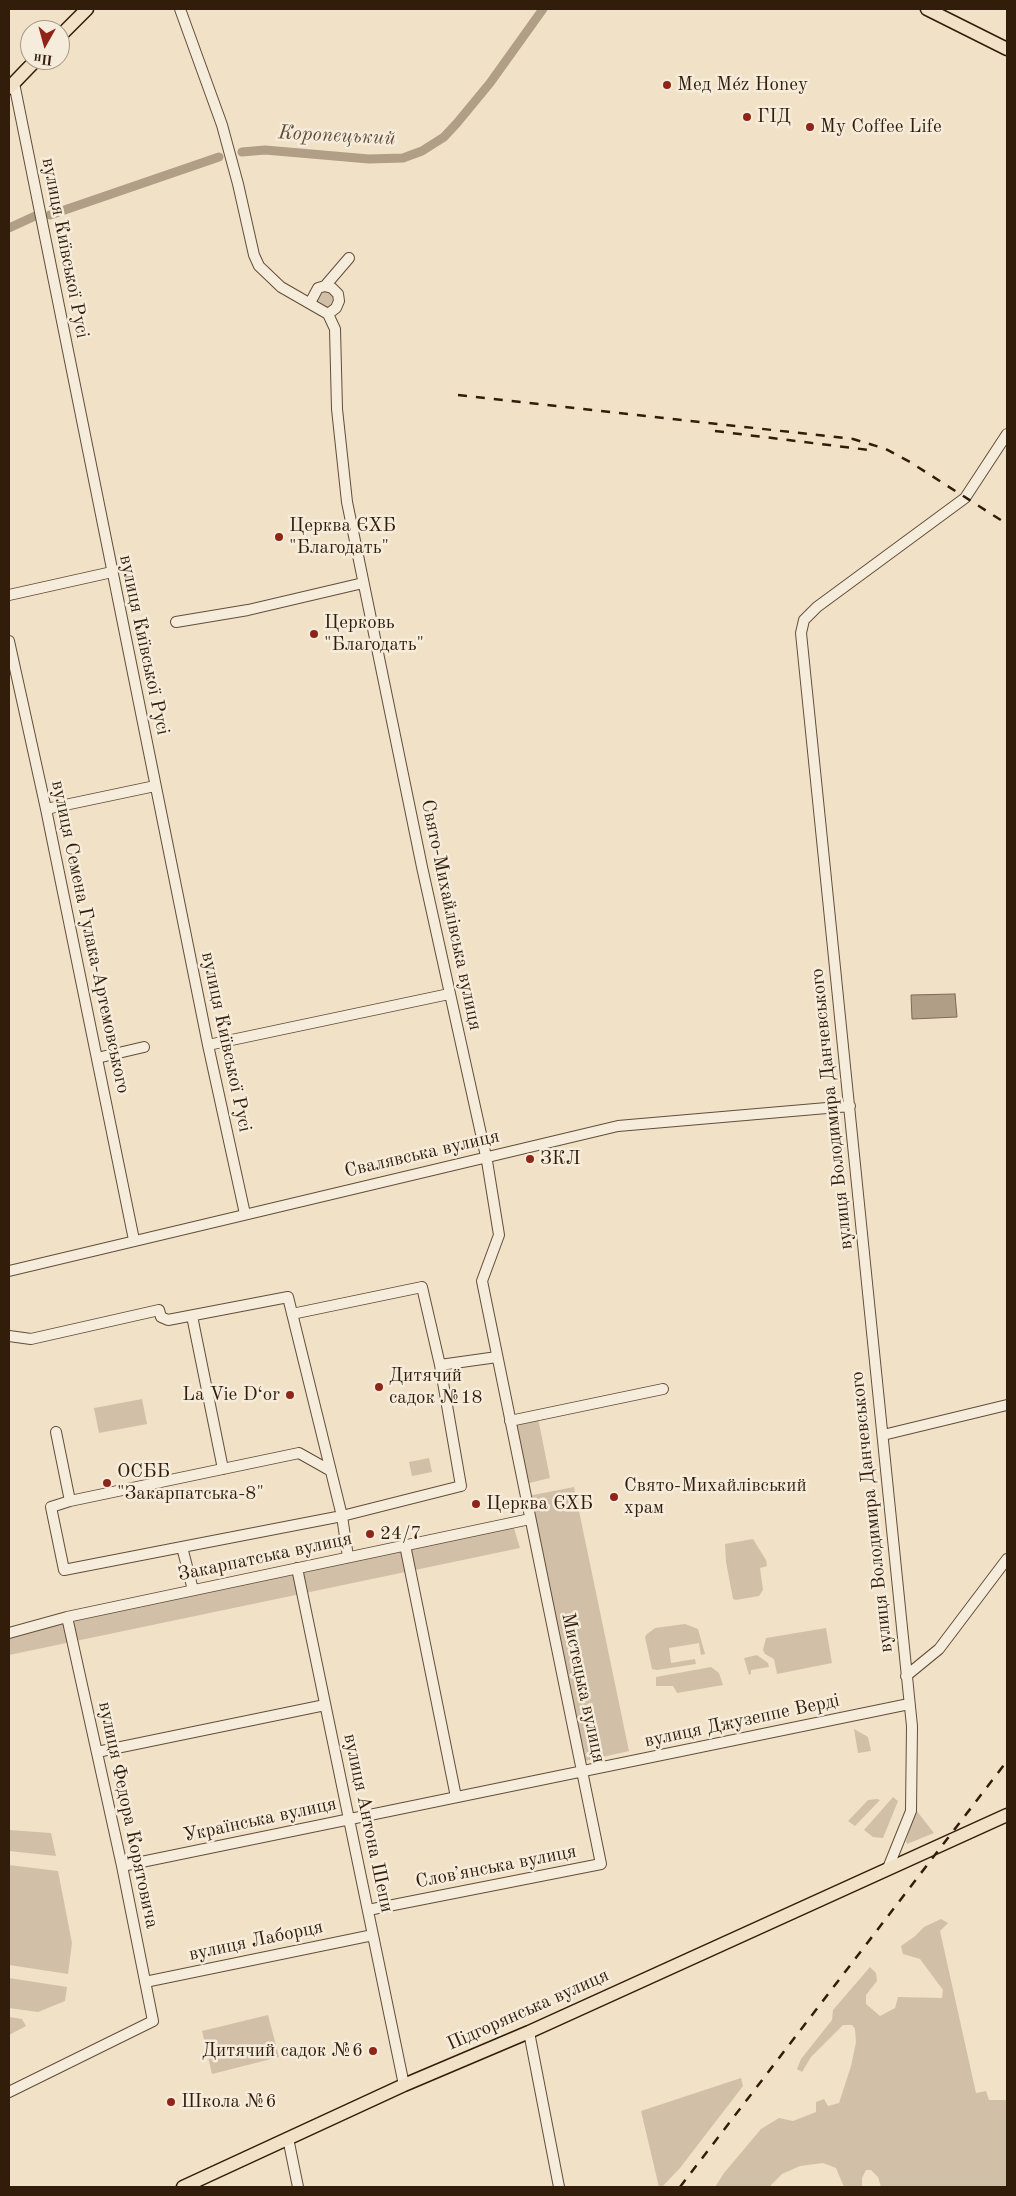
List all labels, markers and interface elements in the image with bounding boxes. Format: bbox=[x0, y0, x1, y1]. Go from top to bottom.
north arrow bbox=[20, 20, 70, 70]
text: Пн bbox=[33, 51, 54, 67]
place label: Мед Méz Honey bbox=[677, 74, 808, 96]
marker: Мед Méz Honey bbox=[661, 79, 673, 91]
place label: ГІД bbox=[757, 106, 791, 128]
marker: ГІД bbox=[741, 111, 753, 123]
place label: My Coffee Life bbox=[820, 116, 942, 138]
water label: Коропецький bbox=[278, 121, 396, 151]
marker: My Coffee Life bbox=[804, 121, 816, 133]
street label: вулиця Київської Русі bbox=[36, 156, 94, 340]
place label: Церква ЄХБ "Благодать" bbox=[289, 515, 396, 559]
marker: Церква ЄХБ "Благодать" bbox=[273, 531, 285, 543]
street label: вулиця Київської Русі bbox=[114, 553, 174, 737]
place label: Церковь "Благодать" bbox=[324, 612, 424, 656]
marker: Церковь "Благодать" bbox=[308, 628, 320, 640]
street label: вулиця Семена Гулака-Артемовського bbox=[46, 778, 134, 1096]
street label: Свято-Михайлівська вулиця bbox=[415, 798, 487, 1032]
street label: вулиця Київської Русі bbox=[196, 950, 256, 1134]
street label: вулиця Володимира Данчевського bbox=[806, 967, 858, 1251]
street label: Свалявська вулиця bbox=[342, 1125, 502, 1183]
place label: ЗКЛ bbox=[540, 1148, 580, 1170]
marker: ЗКЛ bbox=[524, 1153, 536, 1165]
place label: Дитячий садок №18 bbox=[389, 1365, 483, 1409]
street label: вулиця Володимира Данчевського bbox=[846, 1370, 898, 1654]
marker: Дитячий садок №18 bbox=[373, 1381, 385, 1393]
place label: La Vie D‘or bbox=[182, 1384, 280, 1406]
marker: La Vie D‘or bbox=[284, 1389, 296, 1401]
place label: ОСББ "Закарпатська-8" bbox=[117, 1461, 264, 1505]
place label: Свято-Михайлівський храм bbox=[624, 1475, 807, 1519]
marker: ОСББ "Закарпатська-8" bbox=[101, 1477, 113, 1489]
marker: Свято-Михайлівський храм bbox=[608, 1491, 620, 1503]
place label: Церква ЄХБ bbox=[486, 1493, 593, 1515]
marker: Церква ЄХБ bbox=[470, 1498, 482, 1510]
place label: 24/7 bbox=[380, 1523, 422, 1545]
street label: Закарпатська вулиця bbox=[176, 1527, 354, 1587]
marker: 24/7 bbox=[364, 1528, 376, 1540]
street label: Мистецька вулиця bbox=[556, 1611, 610, 1765]
street label: вулиця Джузеппе Верді bbox=[642, 1689, 842, 1753]
street label: вулиця Федора Корятовича bbox=[93, 1700, 163, 1930]
street label: вулиця Антона Шепи bbox=[338, 1731, 398, 1915]
street label: Українська вулиця bbox=[181, 1793, 339, 1847]
street label: Словʼянська вулиця bbox=[414, 1840, 578, 1894]
street label: вулиця Лаборця bbox=[187, 1916, 325, 1966]
street label: Підгорянська вулиця bbox=[443, 1964, 613, 2056]
place label: Дитячий садок №6 bbox=[202, 2040, 363, 2062]
marker: Дитячий садок №6 bbox=[367, 2045, 379, 2057]
place label: Школа №6 bbox=[181, 2091, 276, 2113]
marker: Школа №6 bbox=[165, 2096, 177, 2108]

